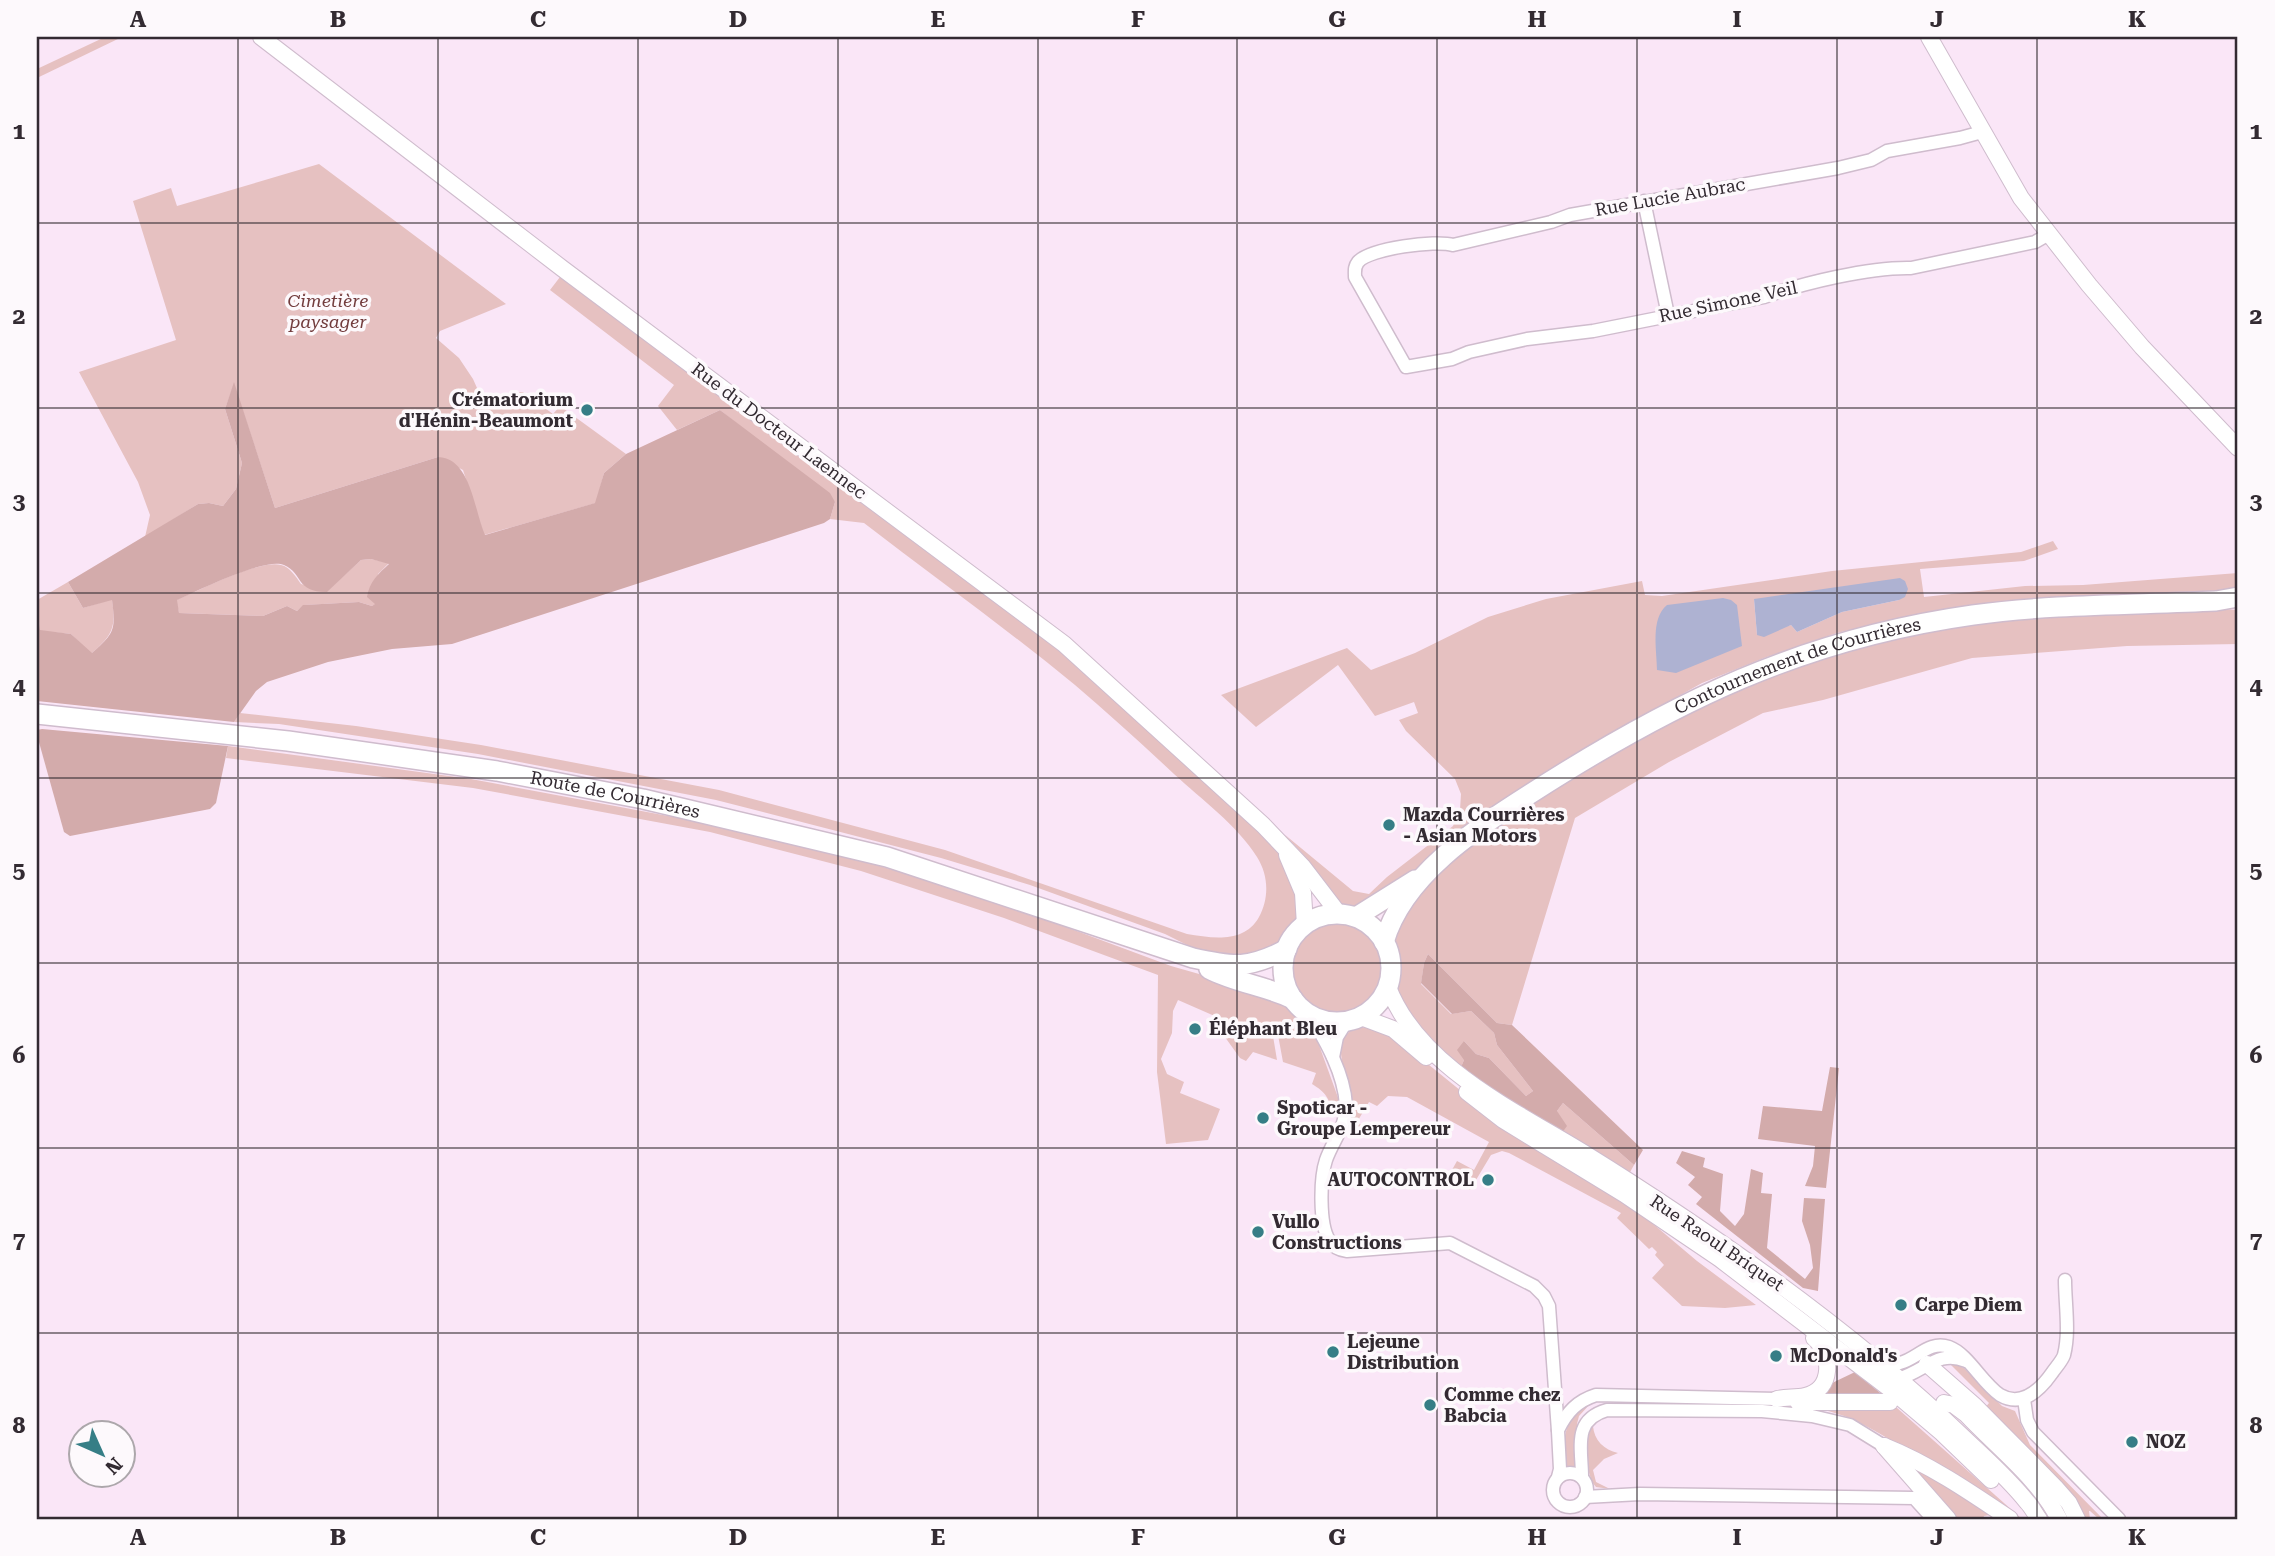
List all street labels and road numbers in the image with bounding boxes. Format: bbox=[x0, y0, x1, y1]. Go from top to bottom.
street label: Rue Lucie Aubrac bbox=[1593, 173, 1747, 220]
street label: Rue Simone Veil bbox=[1657, 276, 1799, 326]
street label: Rue du Docteur Laennec bbox=[688, 358, 871, 503]
street label: Contournement de Courrières bbox=[1671, 613, 1922, 718]
street label: Route de Courrières bbox=[528, 767, 702, 822]
street label: Rue Raoul Briquet bbox=[1646, 1190, 1788, 1295]

